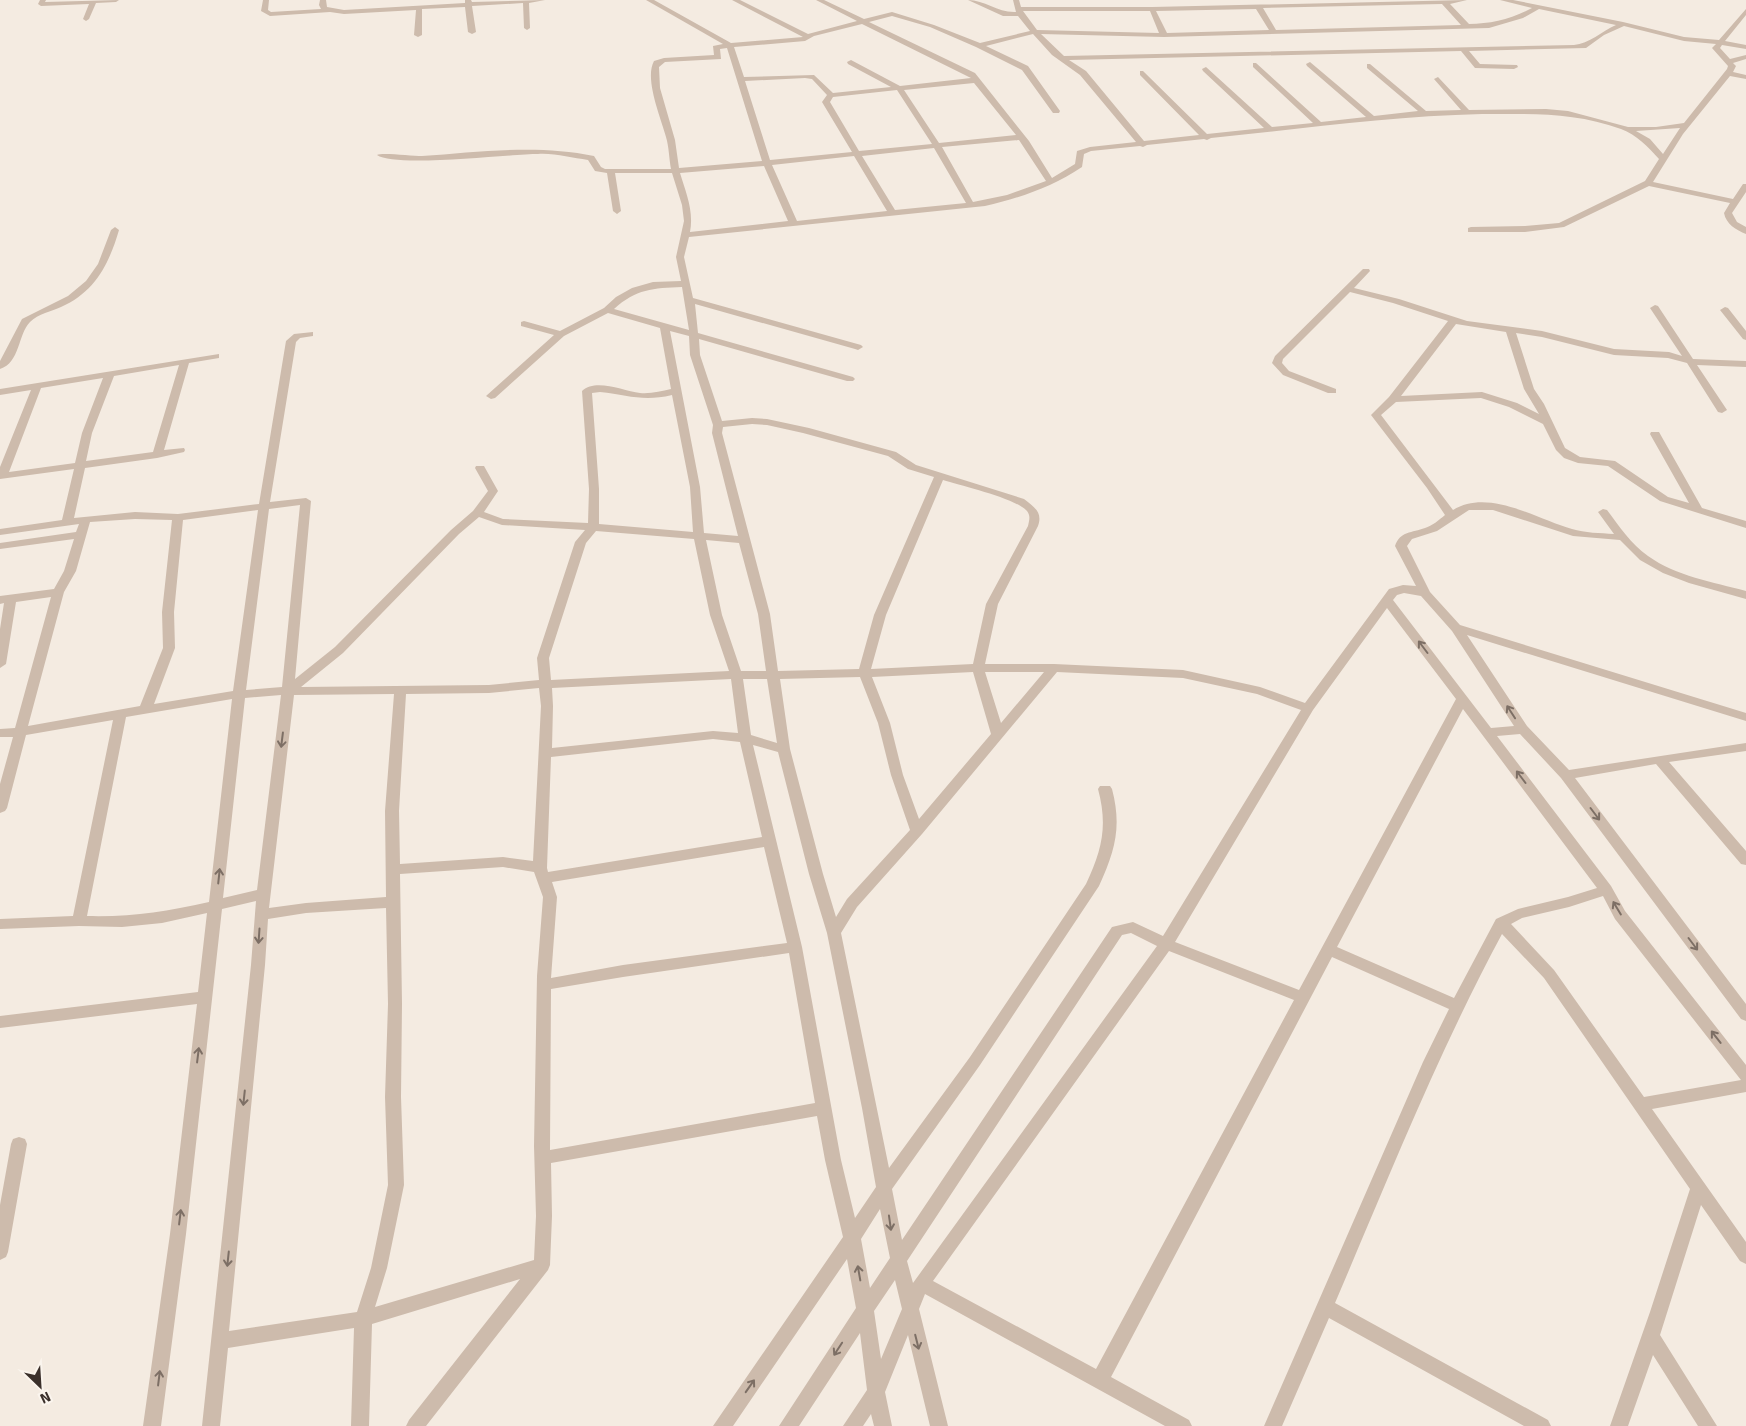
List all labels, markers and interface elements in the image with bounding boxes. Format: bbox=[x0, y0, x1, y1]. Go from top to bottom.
one-way arrow bbox=[1418, 641, 1429, 654]
one-way arrow bbox=[1506, 705, 1516, 719]
one-way arrow bbox=[277, 732, 287, 748]
one-way arrow bbox=[1516, 770, 1526, 784]
one-way arrow bbox=[1590, 807, 1600, 821]
one-way arrow bbox=[214, 869, 224, 885]
one-way arrow bbox=[1611, 902, 1621, 916]
one-way arrow bbox=[255, 928, 264, 944]
one-way arrow bbox=[1688, 937, 1698, 951]
one-way arrow bbox=[1711, 1030, 1721, 1044]
one-way arrow bbox=[193, 1047, 203, 1063]
one-way arrow bbox=[239, 1089, 249, 1105]
one-way arrow bbox=[175, 1209, 185, 1225]
one-way arrow bbox=[886, 1215, 896, 1231]
one-way arrow bbox=[223, 1251, 233, 1267]
one-way arrow bbox=[853, 1265, 863, 1281]
one-way arrow bbox=[913, 1333, 923, 1349]
one-way arrow bbox=[833, 1342, 844, 1356]
north arrow bbox=[15, 1361, 65, 1411]
one-way arrow bbox=[154, 1370, 164, 1386]
one-way arrow bbox=[745, 1379, 755, 1393]
text: N bbox=[37, 1388, 53, 1407]

